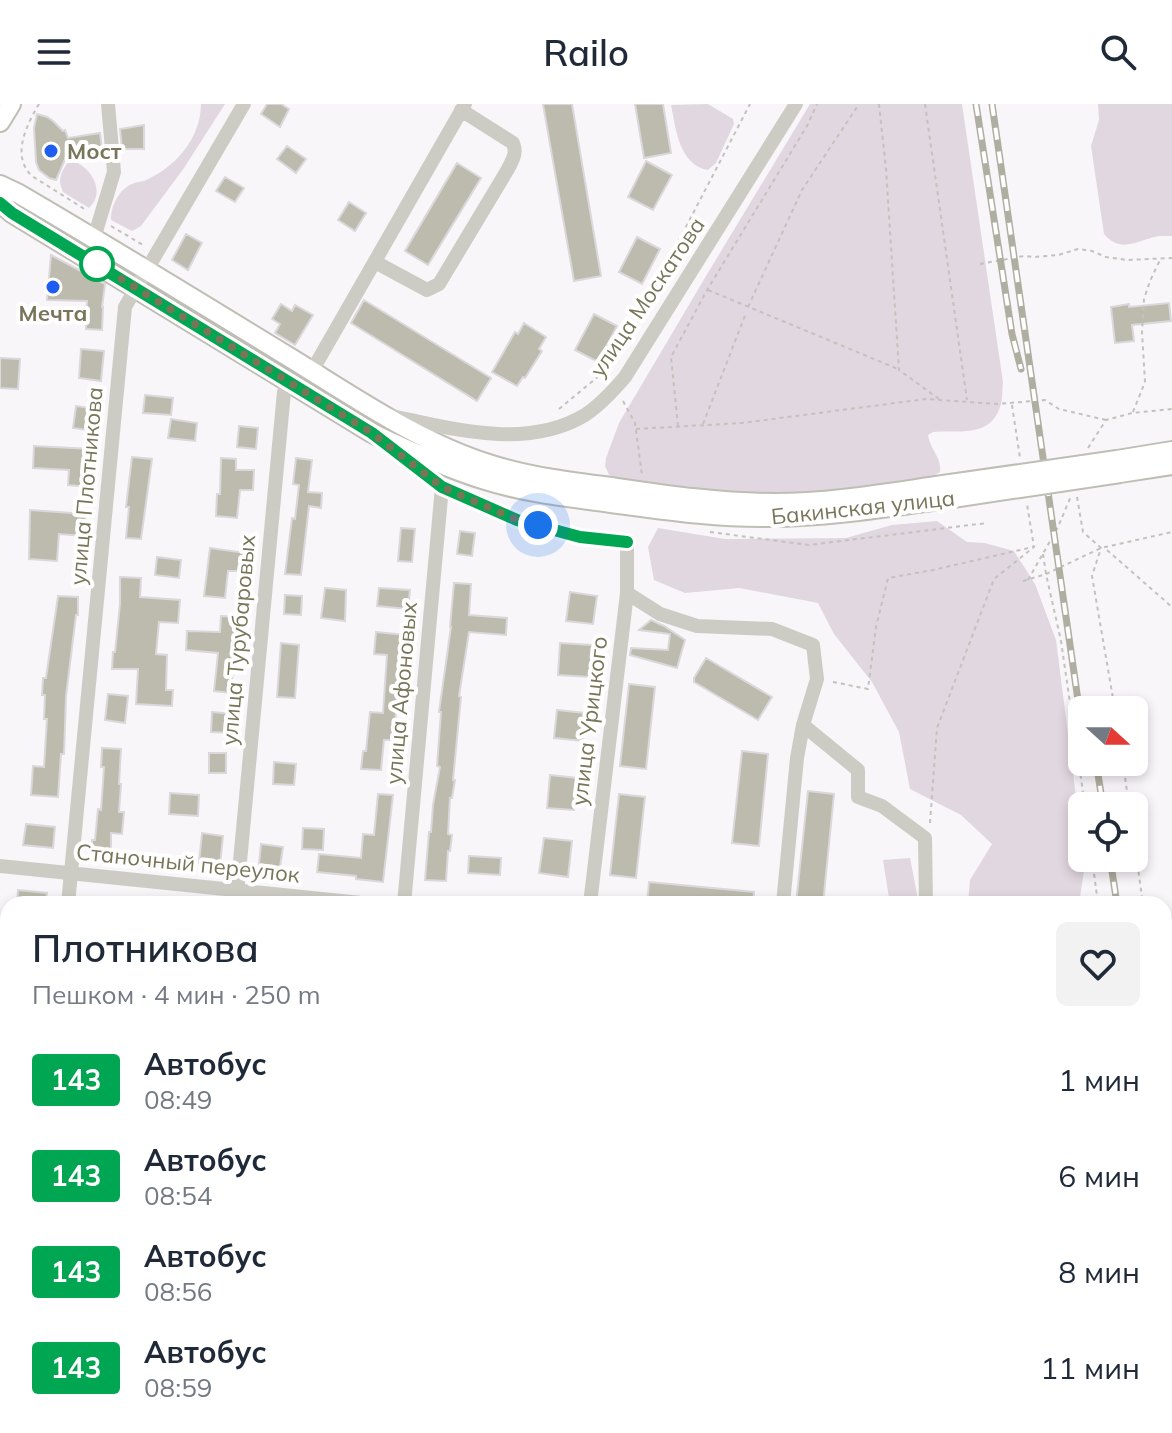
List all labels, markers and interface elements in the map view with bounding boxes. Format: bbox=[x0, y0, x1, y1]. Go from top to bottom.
icon: menu bbox=[32, 30, 76, 74]
text: Railo bbox=[543, 30, 629, 75]
icon: search bbox=[1096, 30, 1140, 74]
place label: Мост bbox=[67, 137, 122, 165]
marker: Мост bbox=[42, 142, 60, 160]
street label: улица Москатова bbox=[583, 212, 711, 382]
unlabelled marker bbox=[80, 247, 114, 281]
marker: Мечта bbox=[44, 278, 62, 296]
place label: Мечта bbox=[19, 299, 87, 327]
street label: улица Плотникова bbox=[63, 386, 109, 586]
street label: Бакинская улица bbox=[770, 483, 956, 531]
your location bbox=[518, 505, 558, 545]
street label: улица Турубаровых bbox=[215, 533, 261, 747]
street label: улица Афоновых bbox=[379, 600, 423, 786]
street label: улица Урицкого bbox=[565, 635, 613, 807]
north arrow bbox=[1068, 696, 1148, 776]
map controls bbox=[1068, 696, 1148, 872]
button: locate bbox=[1068, 792, 1148, 872]
street label: Станочный переулок bbox=[75, 837, 301, 889]
button: heart bbox=[1056, 922, 1140, 1006]
text: Плотникова bbox=[32, 924, 259, 972]
text: Пешком · 4 мин · 250 m bbox=[32, 978, 321, 1011]
text: Автобус bbox=[144, 1045, 267, 1083]
text: 1 мин bbox=[1058, 1061, 1140, 1099]
text: 143 bbox=[51, 1062, 101, 1097]
text: 08:49 bbox=[144, 1083, 212, 1116]
text: Автобус bbox=[144, 1141, 267, 1179]
text: 6 мин bbox=[1058, 1157, 1140, 1195]
text: 143 bbox=[51, 1158, 101, 1193]
text: 08:54 bbox=[144, 1179, 212, 1212]
text: Автобус bbox=[144, 1237, 267, 1275]
text: 8 мин bbox=[1058, 1253, 1140, 1291]
text: 143 bbox=[51, 1254, 101, 1289]
text: 08:56 bbox=[144, 1275, 212, 1308]
text: Автобус bbox=[144, 1333, 267, 1371]
text: 11 мин bbox=[1040, 1349, 1140, 1387]
text: 143 bbox=[51, 1350, 101, 1385]
text: 08:59 bbox=[144, 1371, 212, 1404]

